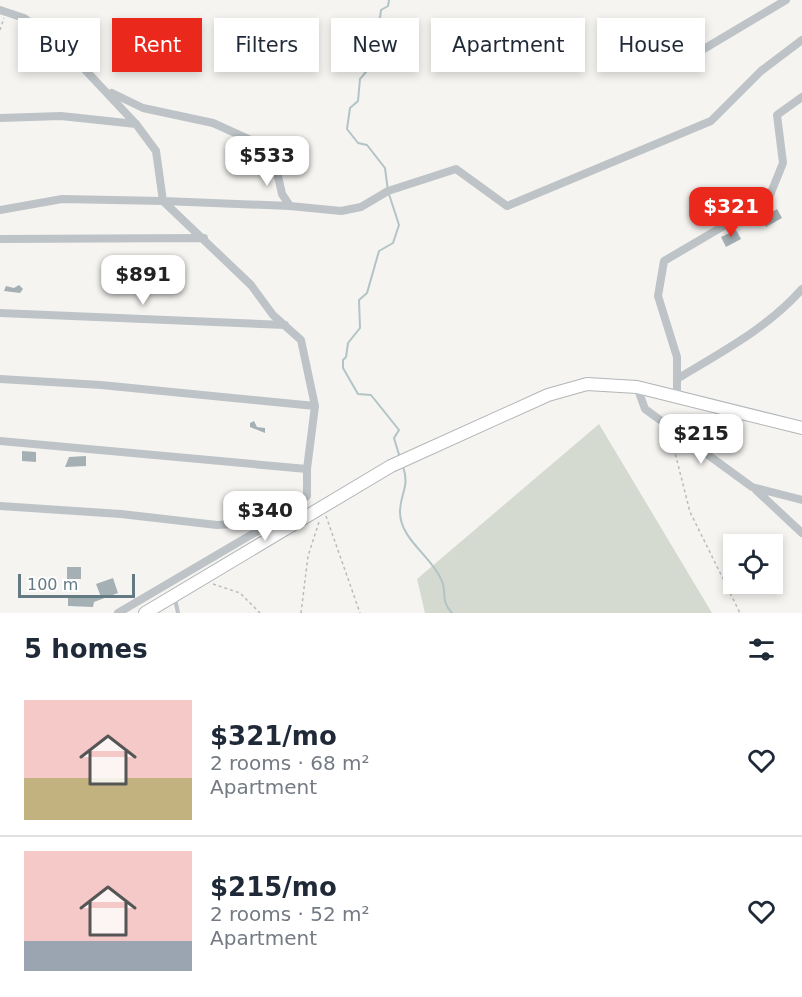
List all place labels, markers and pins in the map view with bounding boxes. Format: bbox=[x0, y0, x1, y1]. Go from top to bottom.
pin: $533 bbox=[231, 136, 303, 187]
pin: $321 bbox=[695, 187, 767, 238]
pin: $891 bbox=[107, 255, 179, 306]
pin: $215 bbox=[665, 414, 737, 465]
pin: $340 bbox=[229, 491, 301, 542]

